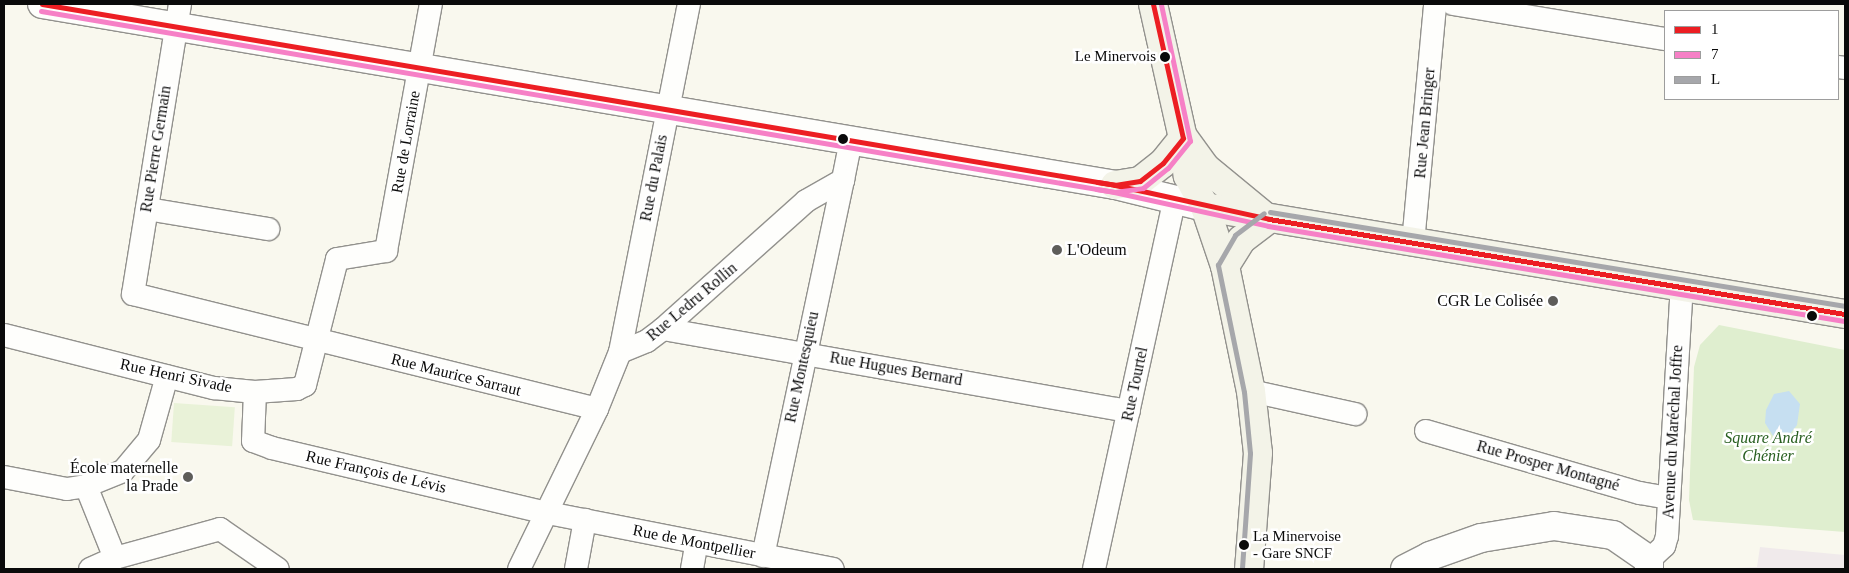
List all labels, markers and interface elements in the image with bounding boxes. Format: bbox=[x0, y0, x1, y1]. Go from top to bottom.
legend bbox=[1664, 10, 1839, 100]
text: 1 bbox=[1711, 21, 1719, 37]
text: 7 bbox=[1711, 46, 1719, 62]
place label: Le Minervois bbox=[1075, 48, 1156, 66]
marker: Le Minervois bbox=[1160, 52, 1170, 62]
street label: Rue Jean Bringer bbox=[1411, 67, 1439, 179]
text: L bbox=[1711, 71, 1720, 87]
street label: Rue Pierre Germain bbox=[137, 84, 175, 214]
street label: Rue de Lorraine bbox=[388, 89, 424, 195]
street label: Rue du Palais bbox=[636, 133, 672, 223]
unlabelled marker bbox=[838, 134, 848, 144]
place label: L'Odeum bbox=[1067, 240, 1127, 260]
marker: L'Odeum bbox=[1051, 244, 1063, 256]
street label: Rue Ledru Rollin bbox=[643, 259, 741, 345]
place label: CGR Le Colisée bbox=[1437, 291, 1543, 311]
marker: CGR Le Colisée bbox=[1547, 295, 1559, 307]
street label: Rue Montesquieu bbox=[781, 310, 823, 424]
unlabelled marker bbox=[1807, 311, 1817, 321]
street label: Rue Tourtel bbox=[1118, 345, 1152, 423]
street label: Avenue du Maréchal Joffre bbox=[1659, 345, 1687, 519]
street label: Rue Hugues Bernard bbox=[828, 348, 964, 390]
street label: Rue Maurice Sarraut bbox=[389, 350, 523, 400]
street label: Rue Henri Sivade bbox=[118, 355, 234, 397]
park label: Square André Chénier bbox=[1724, 428, 1812, 466]
street label: Rue Prosper Montagné bbox=[1474, 436, 1622, 496]
street label: Rue François de Lévis bbox=[304, 447, 448, 497]
place label: École maternelle la Prade bbox=[70, 458, 178, 496]
marker: École maternelle la Prade bbox=[182, 471, 194, 483]
street label: Rue de Montpellier bbox=[631, 521, 757, 563]
place label: La Minervoise - Gare SNCF bbox=[1253, 527, 1341, 562]
marker: La Minervoise - Gare SNCF bbox=[1239, 540, 1249, 550]

